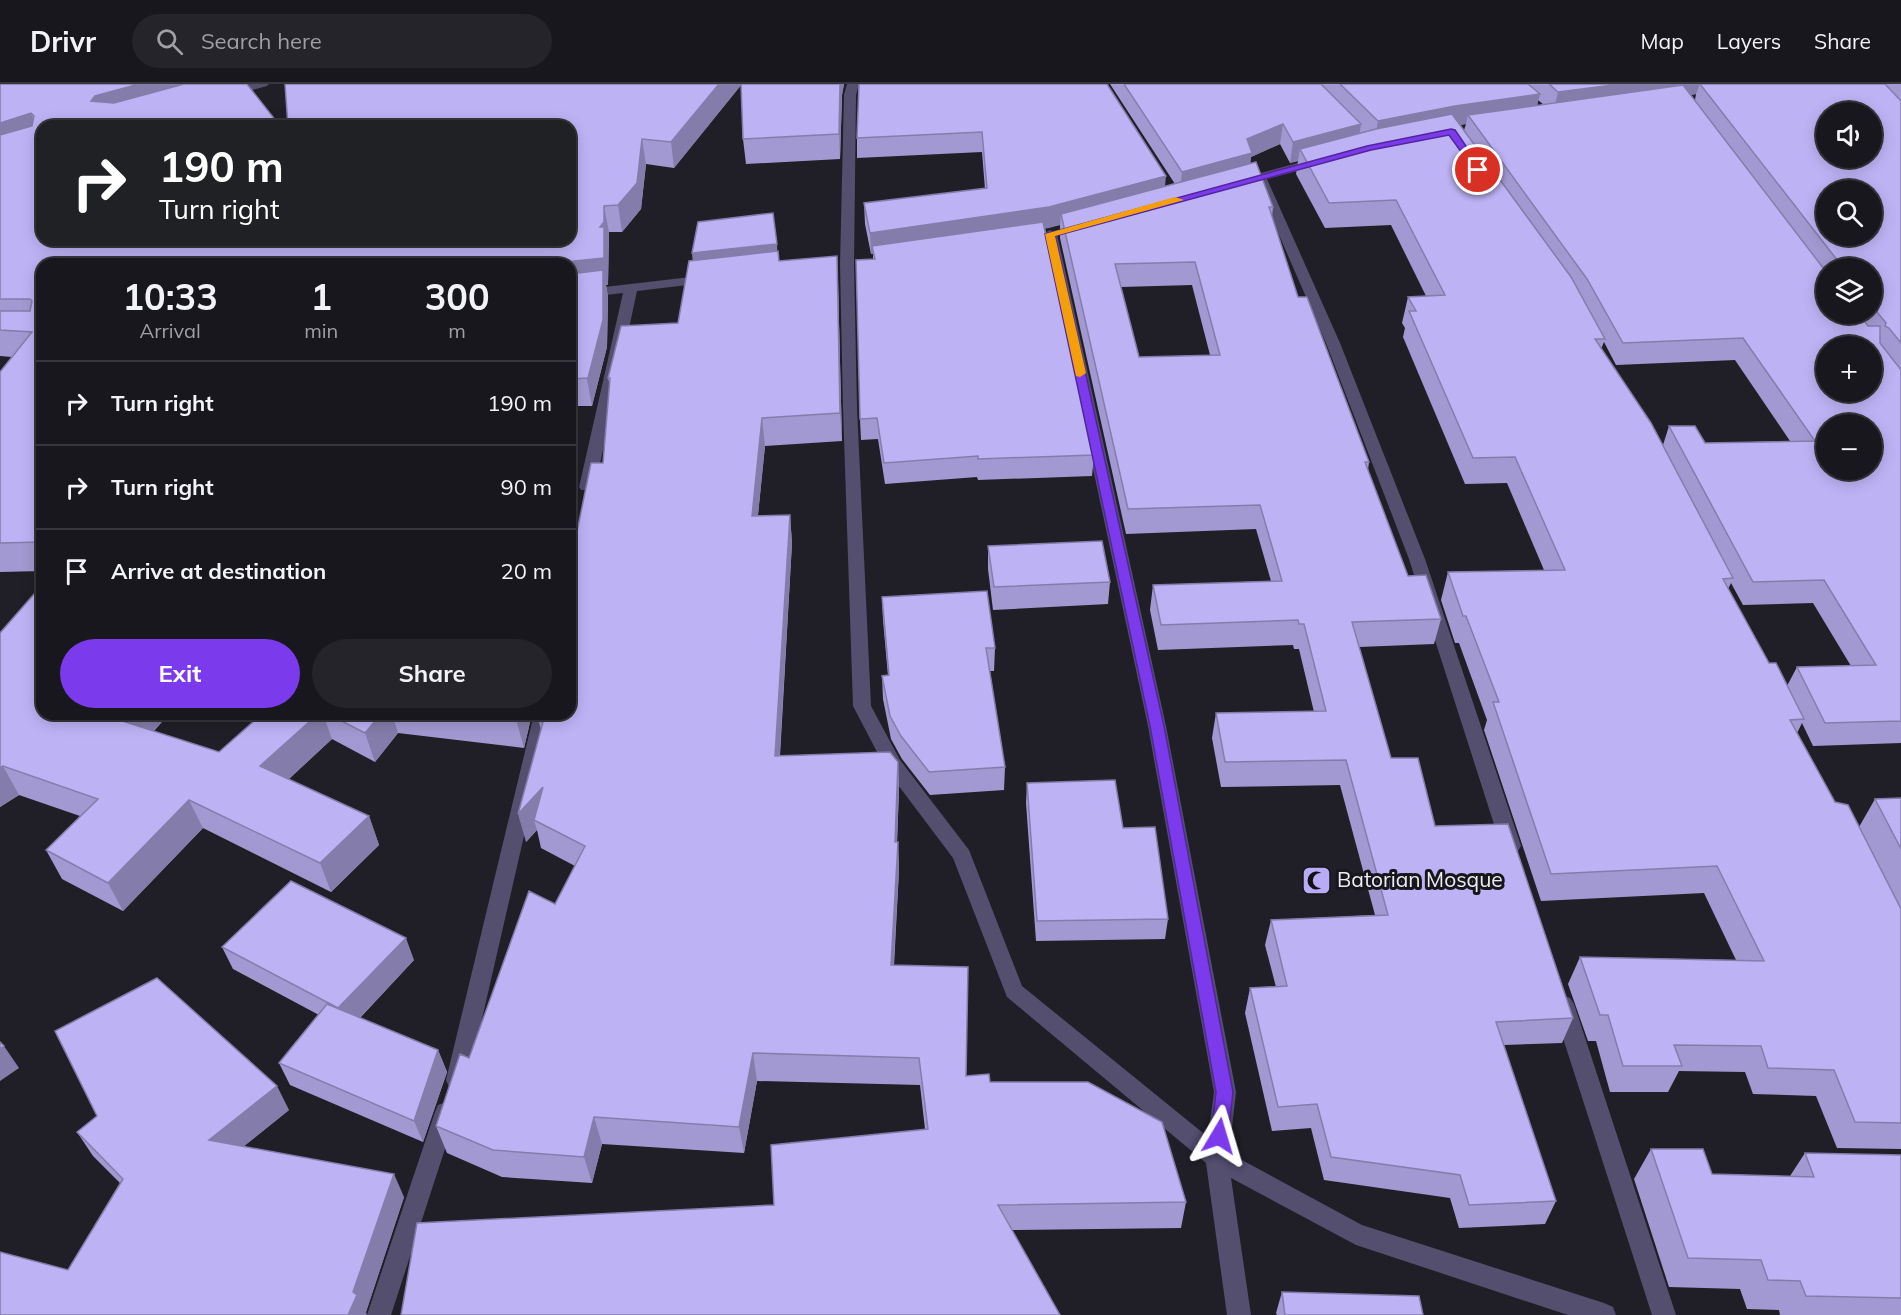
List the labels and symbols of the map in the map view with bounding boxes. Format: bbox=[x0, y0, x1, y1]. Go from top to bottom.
pin bbox=[1452, 144, 1503, 195]
mosque icon: Batorian Mosque bbox=[1300, 864, 1332, 896]
place label: Batorian Mosque bbox=[1337, 866, 1503, 892]
position arrow bbox=[1187, 1104, 1251, 1168]

